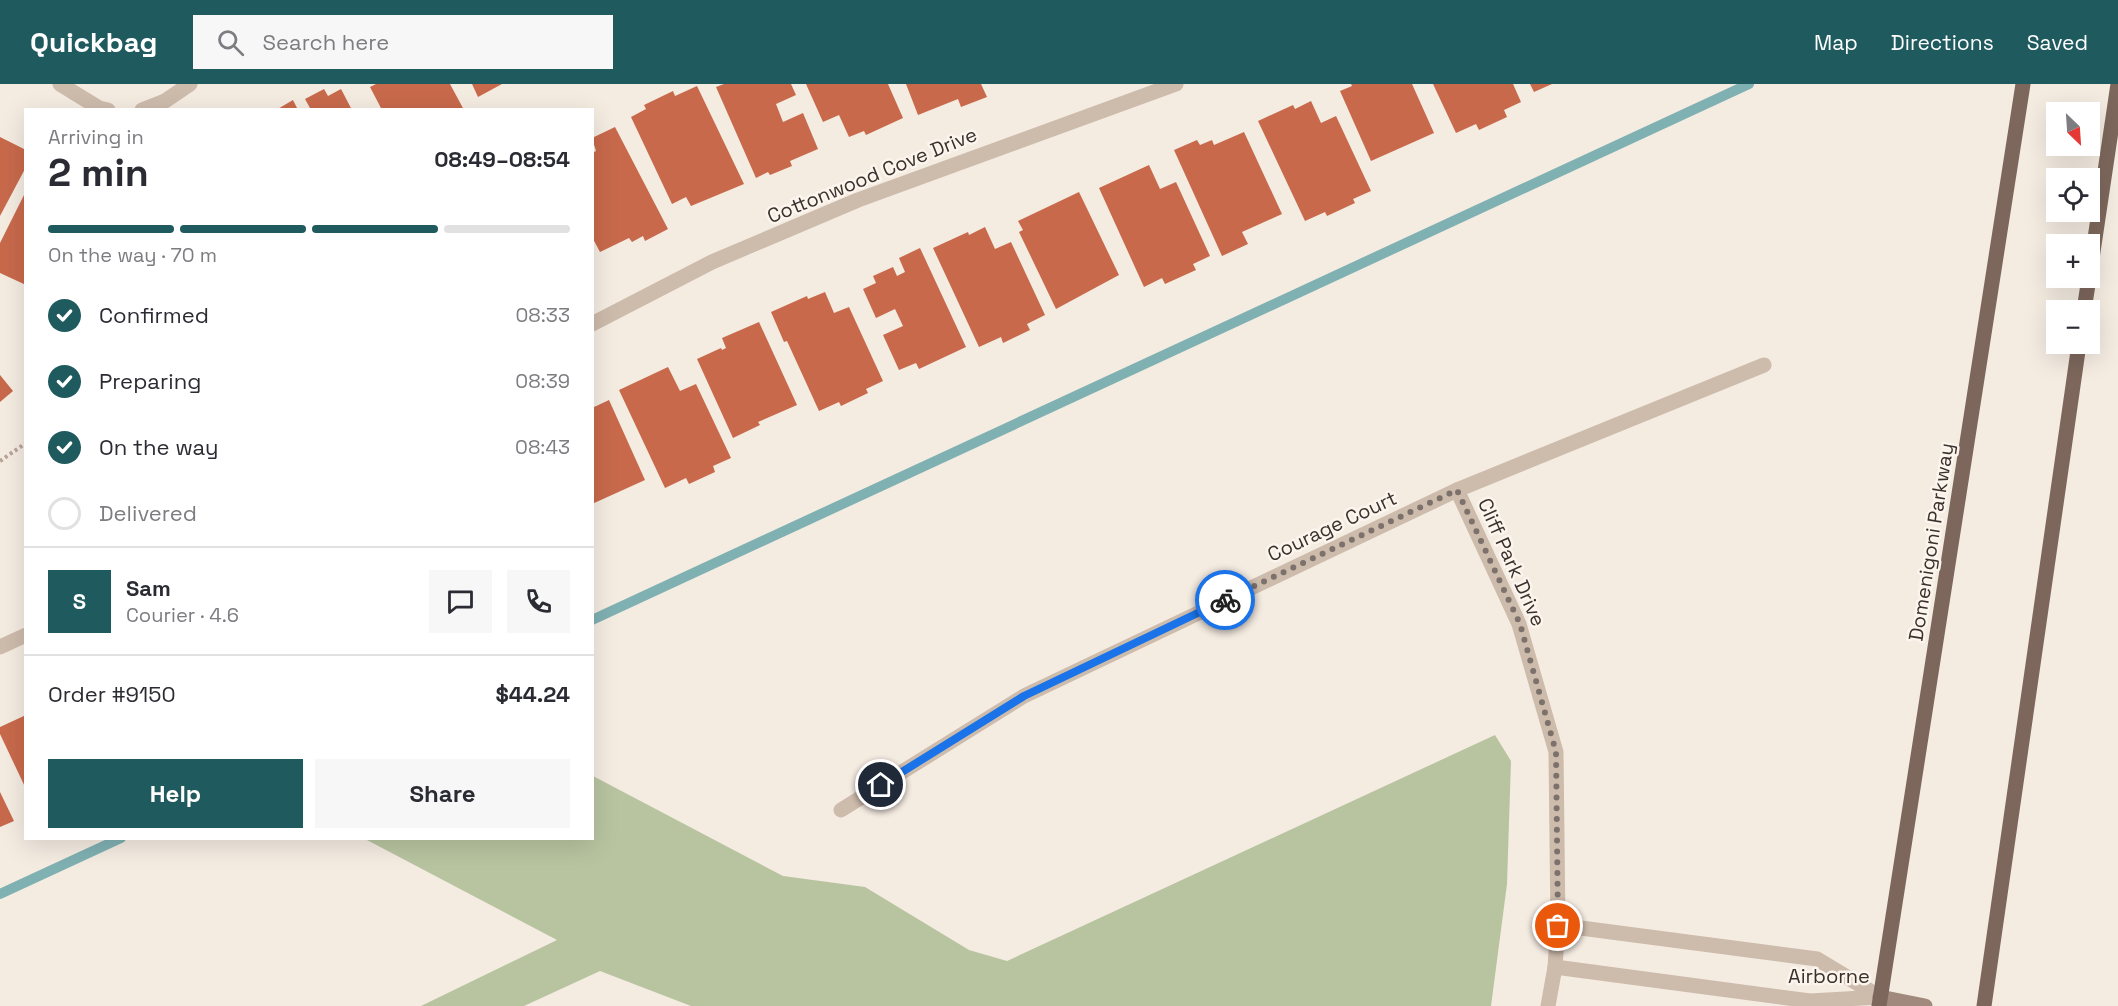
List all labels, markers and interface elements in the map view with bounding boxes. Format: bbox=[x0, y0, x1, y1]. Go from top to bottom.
search box bbox=[193, 15, 613, 69]
text: Quickbag bbox=[30, 24, 157, 60]
icon: search bbox=[214, 26, 247, 59]
text: Search here bbox=[262, 28, 389, 56]
text: Map bbox=[1814, 29, 1858, 56]
text: Directions bbox=[1891, 29, 1994, 56]
text: Saved bbox=[2027, 29, 2088, 56]
north arrow bbox=[2046, 102, 2100, 156]
map controls bbox=[2046, 102, 2100, 354]
street label: Cottonwood Cove Drive bbox=[763, 121, 981, 229]
text: Arriving in bbox=[48, 124, 144, 150]
text: 08:49–08:54 bbox=[434, 145, 570, 173]
text: 2 min bbox=[48, 148, 149, 197]
button: locate bbox=[2046, 168, 2100, 222]
button: + bbox=[2046, 234, 2100, 288]
text: On the way · 70 m bbox=[48, 242, 217, 268]
icon: check bbox=[48, 299, 81, 332]
button: − bbox=[2046, 300, 2100, 354]
text: Confirmed bbox=[99, 301, 209, 329]
text: 08:33 bbox=[516, 302, 570, 328]
icon: check bbox=[48, 365, 81, 398]
text: Preparing bbox=[99, 367, 201, 395]
text: 08:39 bbox=[515, 368, 570, 394]
icon: check bbox=[48, 431, 81, 464]
text: On the way bbox=[99, 433, 218, 461]
text: 08:43 bbox=[515, 434, 570, 460]
street label: Domenigoni Parkway bbox=[1902, 441, 1960, 643]
street label: Courage Court bbox=[1263, 485, 1401, 567]
street label: Cliff Park Drive bbox=[1472, 494, 1552, 630]
text: Delivered bbox=[99, 499, 197, 527]
button: chat bbox=[429, 570, 492, 633]
button: phone bbox=[507, 570, 570, 633]
courier bbox=[1195, 570, 1255, 630]
text: Sam bbox=[126, 574, 171, 602]
icon: bike bbox=[1209, 584, 1242, 617]
text: S bbox=[73, 587, 86, 615]
text: Courier · 4.6 bbox=[126, 602, 239, 628]
text: Order #9150 bbox=[48, 680, 176, 708]
text: $44.24 bbox=[495, 680, 570, 708]
button: Help bbox=[48, 759, 303, 828]
button: Share bbox=[315, 759, 570, 828]
pin bbox=[855, 759, 906, 810]
icon: home bbox=[864, 768, 897, 801]
pin bbox=[1532, 900, 1583, 951]
icon: bag bbox=[1541, 909, 1574, 942]
street label: Airborne bbox=[1788, 963, 1870, 989]

